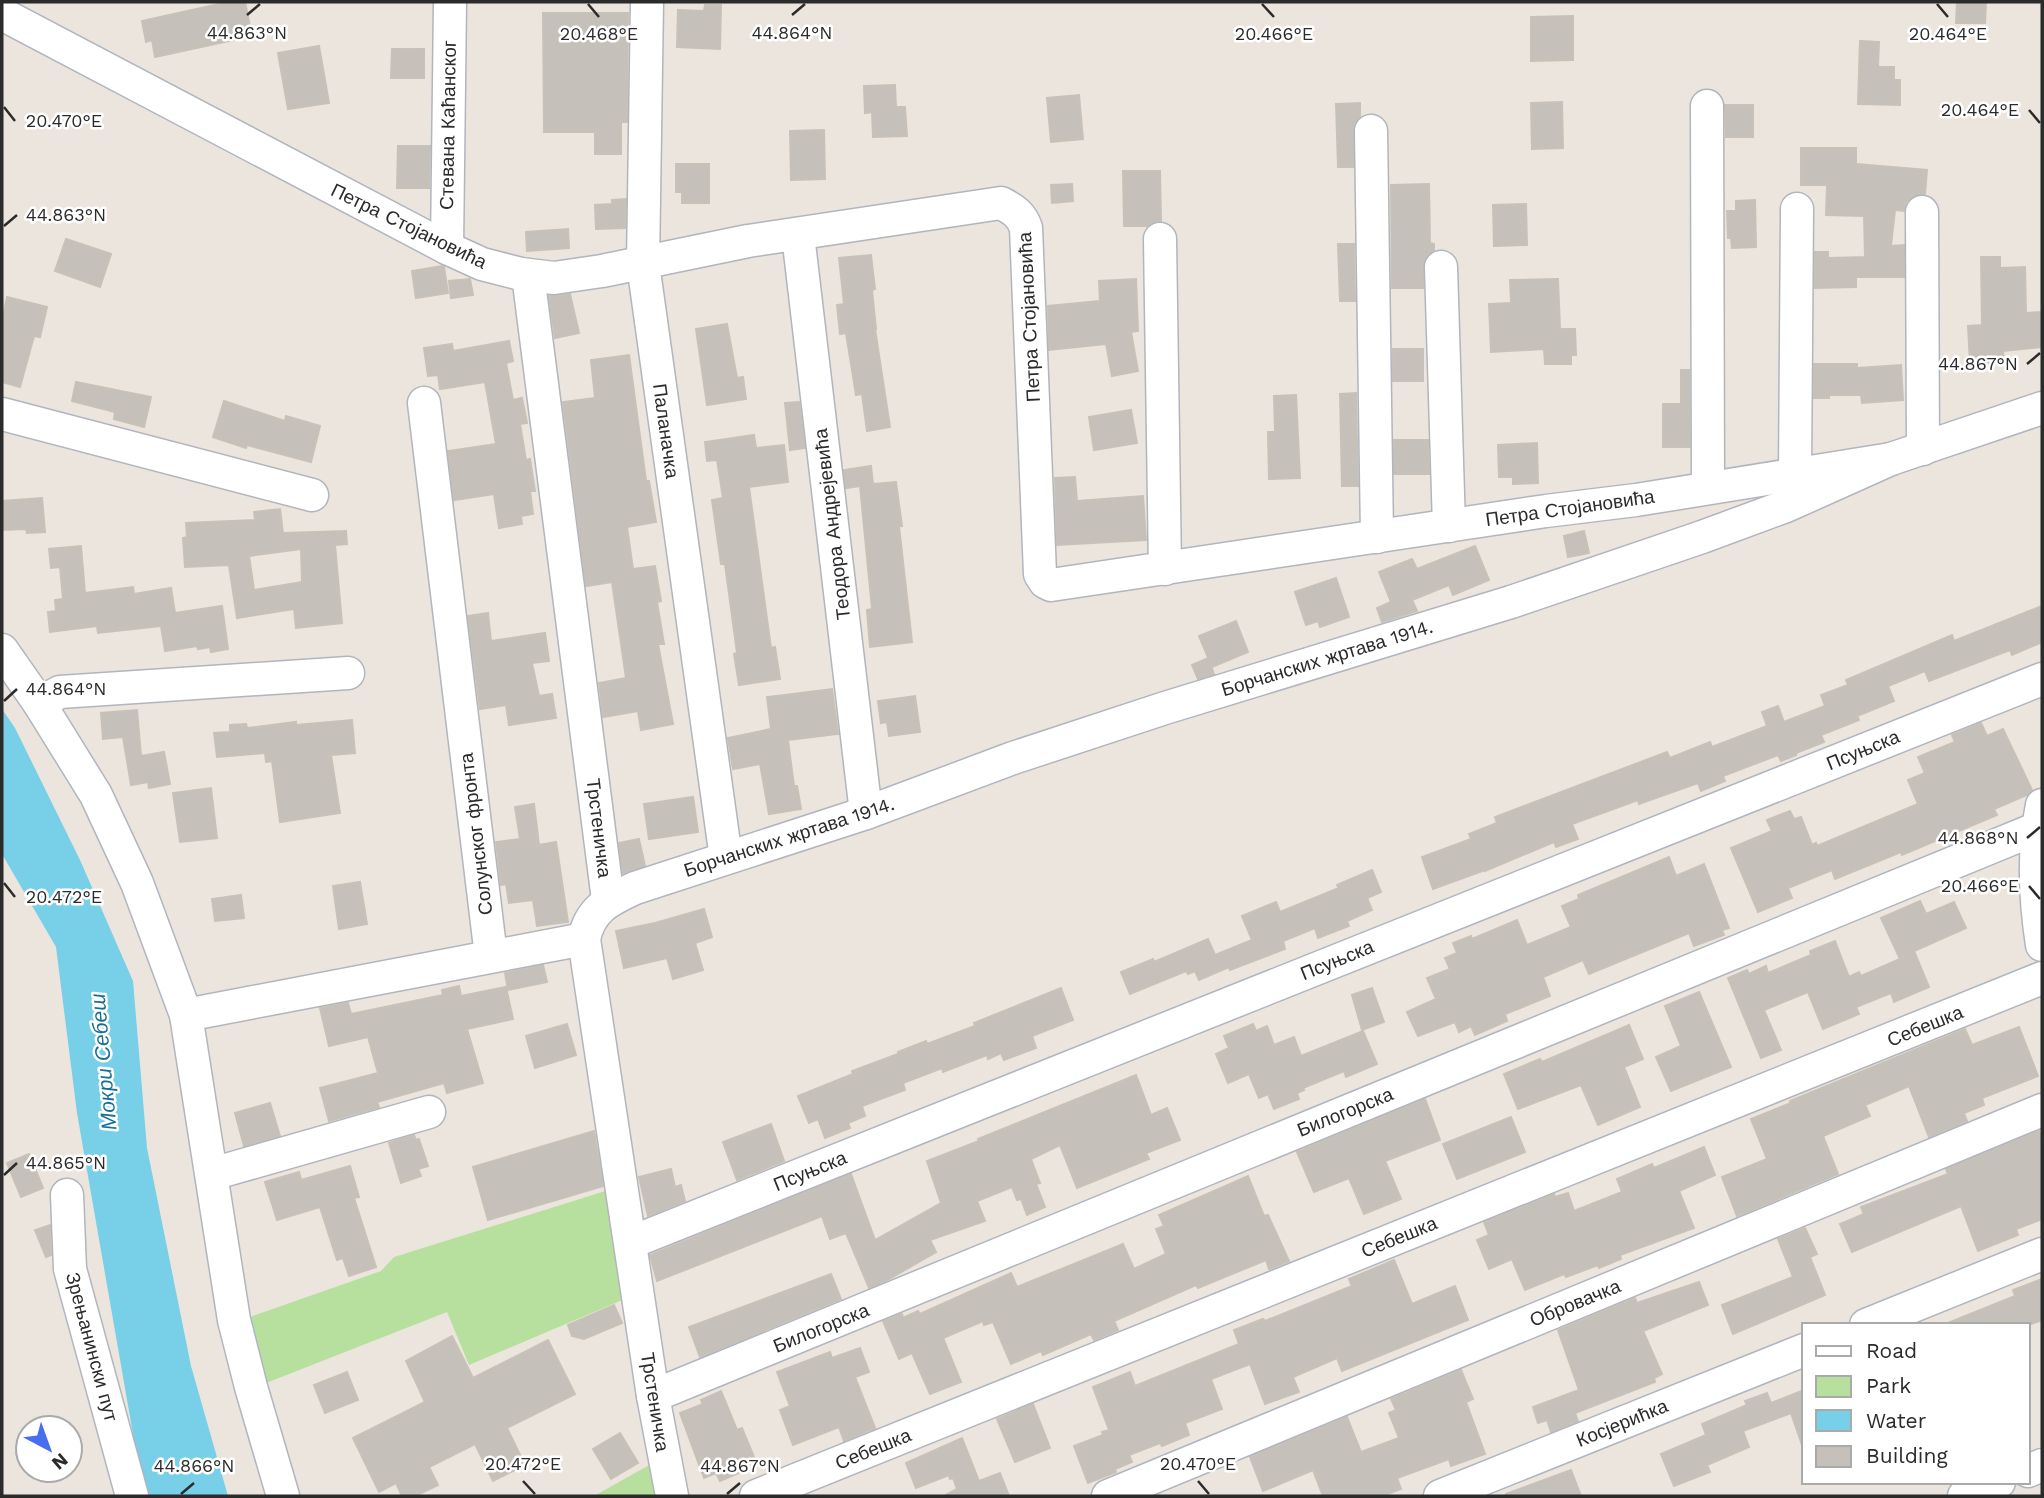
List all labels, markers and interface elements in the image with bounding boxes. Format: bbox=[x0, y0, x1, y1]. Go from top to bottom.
text: 44.863°N bbox=[207, 22, 287, 43]
text: 44.864°N bbox=[751, 22, 833, 43]
text: 20.468°E bbox=[560, 23, 638, 44]
text: 20.466°E bbox=[1235, 23, 1313, 44]
text: 20.464°E bbox=[1909, 23, 1987, 44]
street label: Стевана Каћанског bbox=[435, 40, 461, 210]
text: 20.464°E bbox=[1941, 99, 2019, 120]
text: 20.470°E bbox=[26, 110, 102, 131]
street label: Петра Стојановића bbox=[327, 178, 491, 274]
text: 44.863°N bbox=[26, 204, 106, 225]
street label: Петра Стојановића bbox=[1013, 231, 1045, 403]
text: 44.867°N bbox=[1938, 353, 2018, 374]
street label: Паланачка bbox=[648, 382, 684, 480]
street label: Теодора Андрејевића bbox=[809, 427, 855, 621]
street label: Петра Стојановића bbox=[1484, 485, 1656, 531]
street label: Борчанских жртава 1914. bbox=[1218, 615, 1436, 701]
text: 44.864°N bbox=[25, 678, 107, 699]
street label: Псуњска bbox=[1823, 725, 1903, 775]
street label: Солунског фронта bbox=[455, 751, 497, 916]
street label: Трстеничка bbox=[581, 777, 617, 879]
street label: Борчанских жртава 1914. bbox=[681, 792, 897, 882]
text: 44.868°N bbox=[1937, 827, 2019, 848]
text: 20.466°E bbox=[1941, 875, 2019, 896]
text: 20.472°E bbox=[26, 886, 102, 907]
street label: Псуњска bbox=[1297, 935, 1377, 985]
water label: Мокри Себеш bbox=[85, 992, 121, 1131]
street label: Себешка bbox=[1884, 1000, 1967, 1052]
street label: Билогорска bbox=[1294, 1082, 1397, 1142]
street label: Псуњска bbox=[770, 1146, 850, 1196]
text: 44.865°N bbox=[26, 1152, 106, 1173]
street label: Себешка bbox=[1358, 1211, 1441, 1263]
street label: Зрењанински пут bbox=[61, 1270, 123, 1424]
street label: Обровачка bbox=[1526, 1274, 1624, 1332]
street label: Билогорска bbox=[770, 1298, 873, 1358]
legend bbox=[1802, 1323, 2030, 1484]
text: Road bbox=[1866, 1338, 1917, 1363]
street label: Трстеничка bbox=[636, 1351, 674, 1454]
text: Park bbox=[1866, 1373, 1911, 1398]
street label: Косјерићка bbox=[1573, 1394, 1672, 1452]
text: Water bbox=[1866, 1408, 1927, 1433]
north arrow bbox=[14, 1414, 84, 1484]
street label: Себешка bbox=[832, 1423, 915, 1475]
text: Building bbox=[1866, 1443, 1948, 1468]
text: N bbox=[47, 1448, 73, 1475]
text: 20.472°E bbox=[485, 1453, 561, 1474]
text: 20.470°E bbox=[1160, 1453, 1236, 1474]
text: 44.866°N bbox=[153, 1455, 235, 1476]
text: 44.867°N bbox=[700, 1455, 780, 1476]

